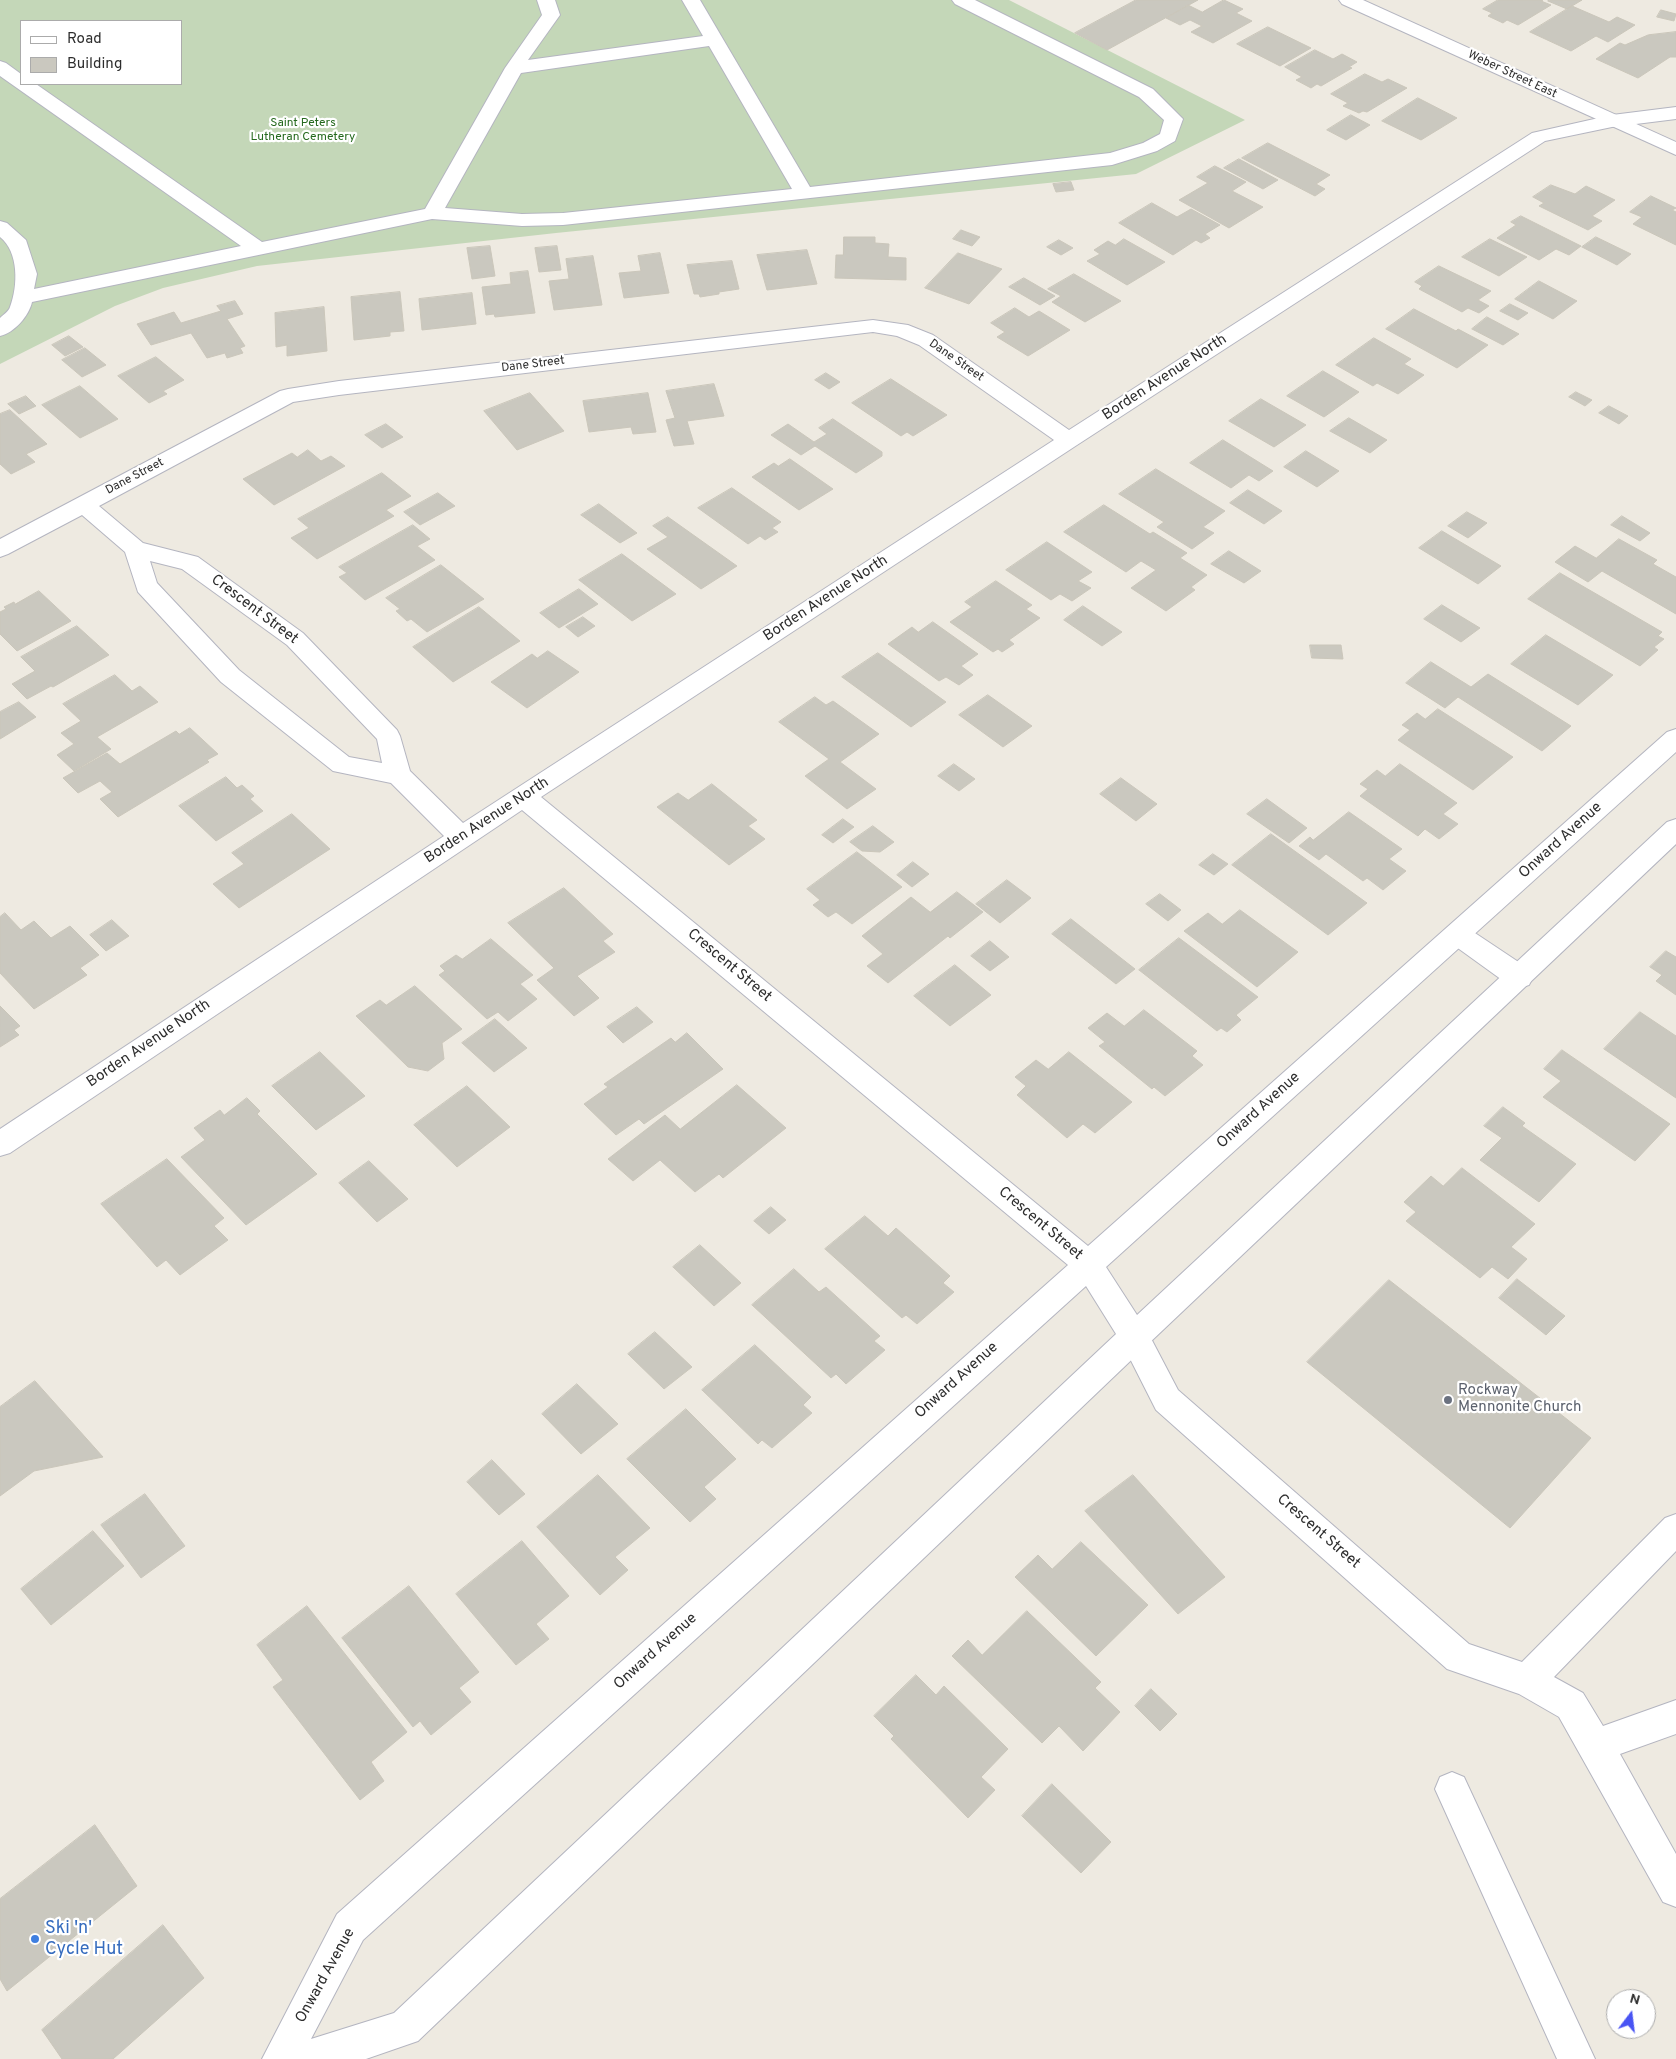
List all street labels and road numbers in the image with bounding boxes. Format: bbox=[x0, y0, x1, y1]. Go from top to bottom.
street label: Weber Street East bbox=[1465, 48, 1559, 102]
street label: Borden Avenue North bbox=[1099, 331, 1231, 425]
street label: Dane Street bbox=[926, 337, 986, 385]
street label: Dane Street bbox=[501, 354, 565, 376]
street label: Dane Street bbox=[104, 456, 166, 498]
street label: Borden Avenue North bbox=[760, 552, 892, 646]
street label: Crescent Street bbox=[207, 571, 301, 649]
street label: Borden Avenue North bbox=[421, 774, 553, 868]
street label: Onward Avenue bbox=[1516, 799, 1606, 883]
street label: Crescent Street bbox=[683, 926, 775, 1006]
street label: Borden Avenue North bbox=[84, 996, 214, 1092]
street label: Onward Avenue bbox=[1214, 1069, 1304, 1153]
street label: Crescent Street bbox=[994, 1184, 1086, 1264]
street label: Onward Avenue bbox=[912, 1339, 1002, 1423]
street label: Crescent Street bbox=[1273, 1491, 1363, 1573]
street label: Onward Avenue bbox=[611, 1610, 701, 1694]
street label: Onward Avenue bbox=[293, 1925, 359, 2027]

